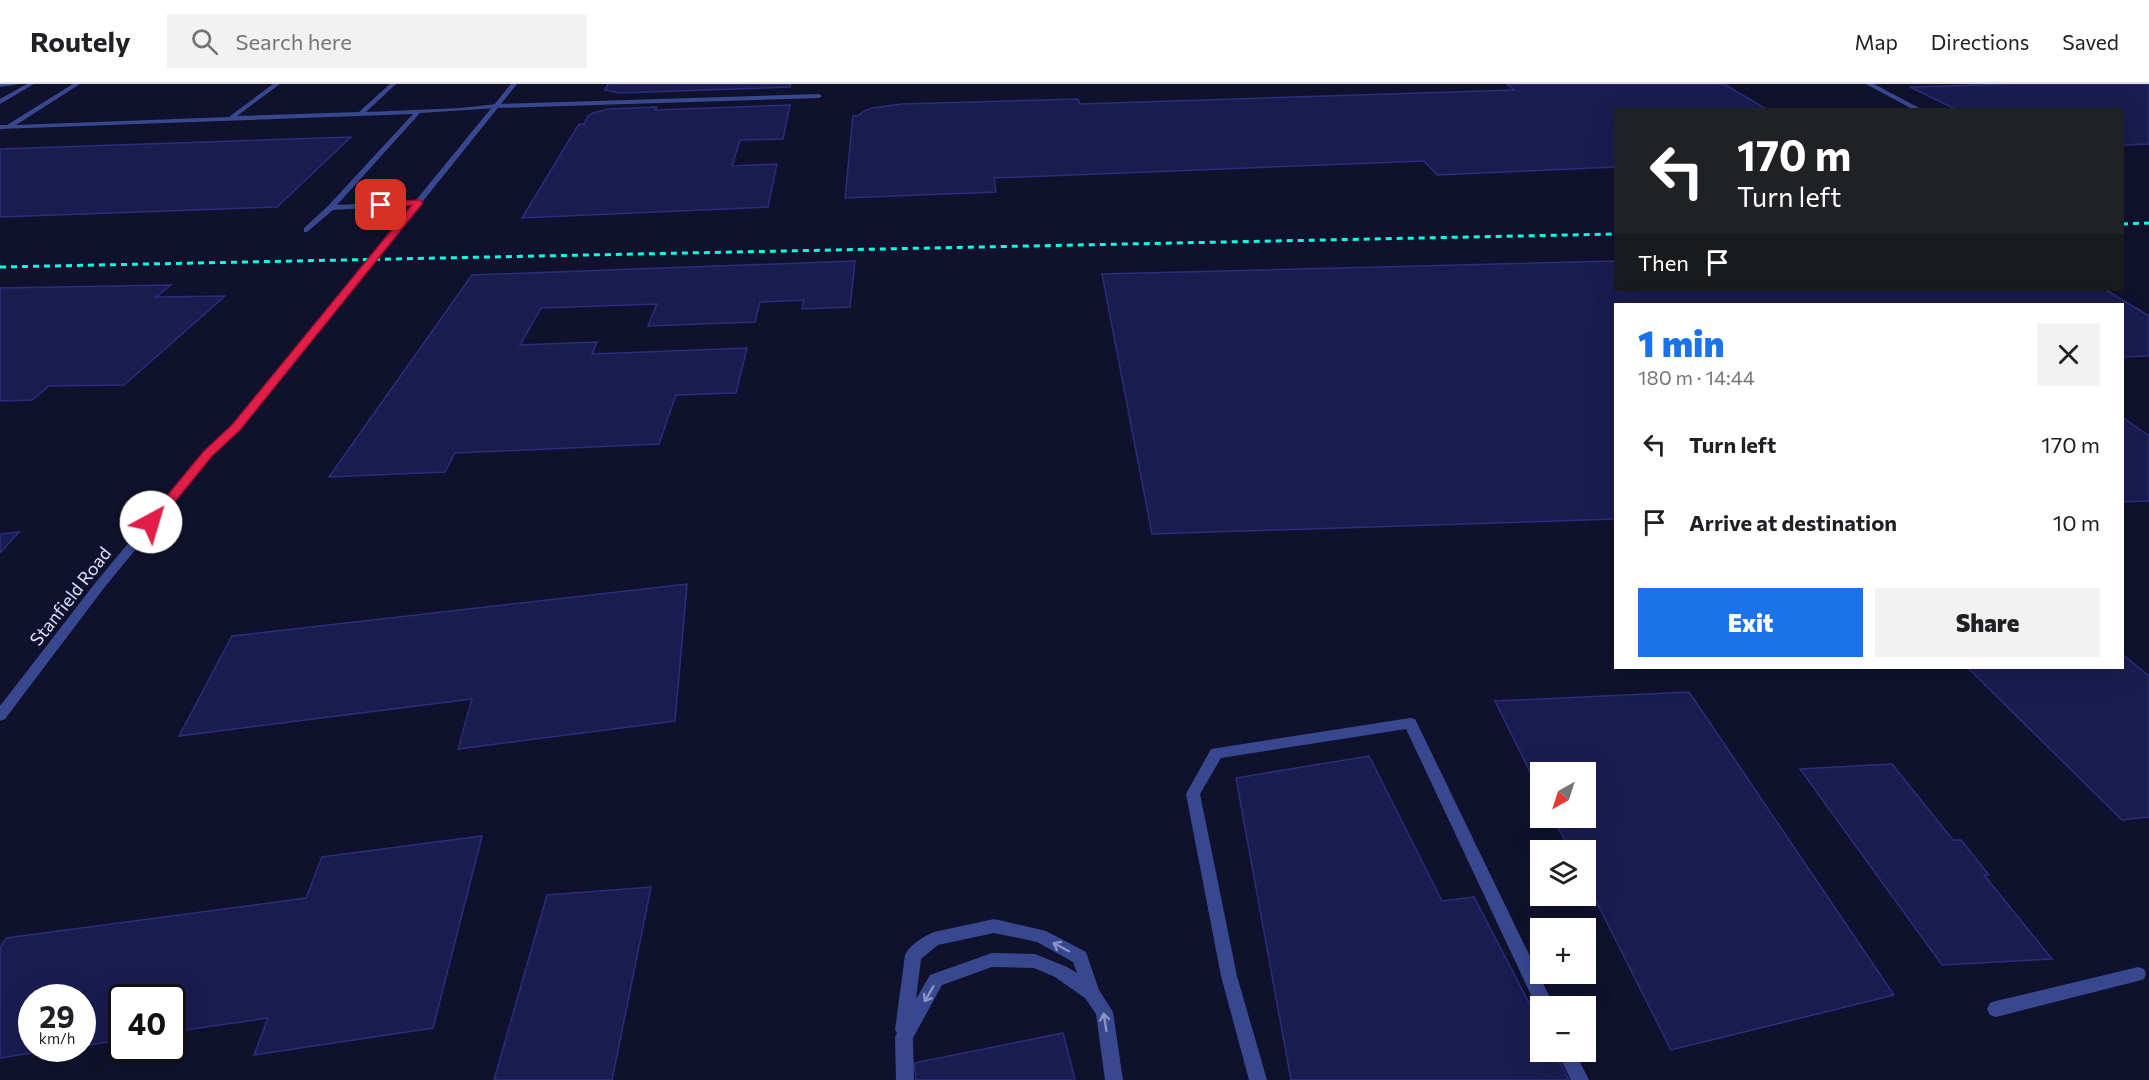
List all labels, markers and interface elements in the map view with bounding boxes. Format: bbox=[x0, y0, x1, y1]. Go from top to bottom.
search box bbox=[167, 14, 587, 68]
text: Routely bbox=[30, 24, 131, 58]
icon: search bbox=[188, 25, 221, 58]
text: Search here bbox=[236, 28, 352, 55]
text: Map bbox=[1855, 29, 1898, 54]
text: Directions bbox=[1931, 29, 2029, 54]
text: Saved bbox=[2062, 29, 2119, 54]
text: 170 m bbox=[1737, 128, 1851, 180]
icon: left bbox=[1638, 132, 1716, 210]
pin bbox=[355, 179, 406, 230]
text: Turn left bbox=[1737, 180, 1841, 213]
icon: arrive bbox=[364, 188, 397, 221]
icon: arrive bbox=[1701, 246, 1734, 279]
text: Then bbox=[1638, 249, 1689, 276]
text: 1 min bbox=[1638, 320, 1724, 364]
button: close bbox=[2037, 323, 2100, 386]
text: 180 m · 14:44 bbox=[1638, 365, 1755, 389]
icon: left bbox=[1638, 428, 1671, 461]
text: Turn left bbox=[1689, 431, 1776, 458]
text: 170 m bbox=[2041, 431, 2100, 458]
position arrow bbox=[119, 490, 183, 554]
icon: arrive bbox=[1638, 506, 1671, 539]
text: Arrive at destination bbox=[1689, 509, 1897, 536]
text: 10 m bbox=[2053, 509, 2100, 536]
street label: Stanfield Road bbox=[25, 542, 115, 650]
button: Exit bbox=[1638, 588, 1863, 657]
button: Share bbox=[1875, 588, 2100, 657]
north arrow bbox=[1530, 762, 1596, 828]
map controls bbox=[1530, 762, 1596, 1062]
button: layers bbox=[1530, 840, 1596, 906]
button: + bbox=[1530, 918, 1596, 984]
one-way arrow bbox=[1052, 941, 1070, 953]
speed limit sign: 40 bbox=[108, 984, 186, 1062]
one-way arrow bbox=[922, 985, 934, 1002]
button: − bbox=[1530, 996, 1596, 1062]
text: 29 bbox=[39, 997, 75, 1034]
one-way arrow bbox=[1100, 1013, 1111, 1033]
text: km/h bbox=[39, 1029, 75, 1047]

